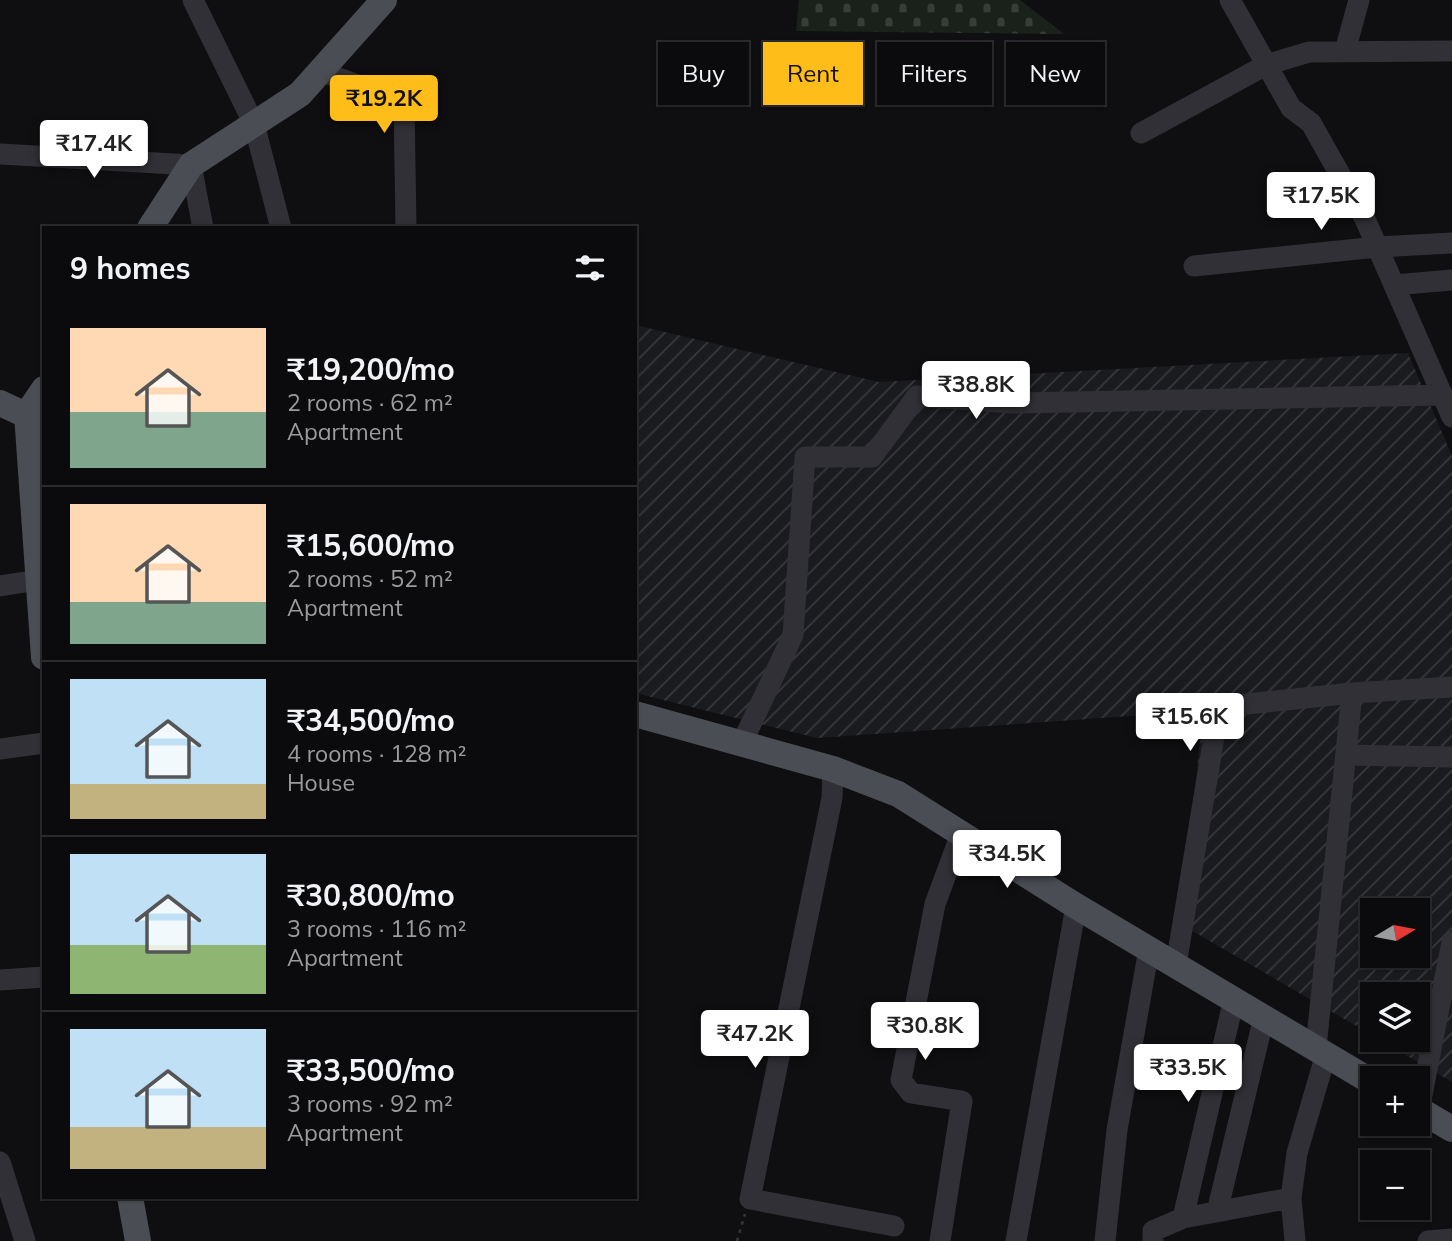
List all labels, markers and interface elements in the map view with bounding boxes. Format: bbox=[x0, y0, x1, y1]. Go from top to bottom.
chip: Buy bbox=[658, 42, 749, 105]
chip: Rent bbox=[763, 42, 863, 105]
chip: Filters bbox=[877, 42, 992, 105]
chip: New bbox=[1006, 42, 1105, 105]
pin: ₹19.2K bbox=[327, 76, 441, 135]
text: ₹19.2K bbox=[346, 83, 422, 112]
pin: ₹17.4K bbox=[37, 120, 151, 180]
text: ₹17.4K bbox=[56, 128, 132, 157]
pin: ₹17.5K bbox=[1264, 173, 1378, 232]
text: ₹17.5K bbox=[1283, 180, 1359, 209]
text: 9 homes bbox=[70, 249, 191, 287]
icon: filters bbox=[571, 249, 609, 287]
text: ₹19,200/mo bbox=[287, 350, 455, 388]
icon: home bbox=[126, 356, 210, 440]
pin: ₹38.8K bbox=[919, 362, 1033, 421]
text: ₹38.8K bbox=[938, 369, 1014, 398]
text: 2 rooms · 62 m² bbox=[287, 388, 453, 417]
text: Apartment bbox=[287, 417, 403, 446]
text: ₹15,600/mo bbox=[287, 526, 455, 564]
icon: home bbox=[126, 532, 210, 616]
text: 2 rooms · 52 m² bbox=[287, 564, 453, 593]
text: Apartment bbox=[287, 593, 403, 622]
pin: ₹15.6K bbox=[1133, 694, 1247, 753]
text: ₹34,500/mo bbox=[287, 701, 455, 739]
text: ₹15.6K bbox=[1152, 701, 1228, 730]
icon: home bbox=[126, 707, 210, 791]
text: 4 rooms · 128 m² bbox=[287, 739, 467, 768]
text: House bbox=[287, 768, 355, 797]
pin: ₹34.5K bbox=[950, 830, 1064, 890]
text: ₹34.5K bbox=[969, 838, 1045, 867]
text: ₹30,800/mo bbox=[287, 876, 455, 914]
icon: home bbox=[126, 882, 210, 966]
north arrow bbox=[1360, 898, 1430, 968]
map controls bbox=[1360, 898, 1430, 1220]
text: 3 rooms · 116 m² bbox=[287, 914, 467, 943]
text: Apartment bbox=[287, 943, 403, 972]
button: layers bbox=[1360, 982, 1430, 1052]
pin: ₹30.8K bbox=[868, 1002, 982, 1062]
pin: ₹47.2K bbox=[698, 1010, 812, 1070]
text: ₹30.8K bbox=[887, 1010, 963, 1039]
text: ₹47.2K bbox=[717, 1018, 793, 1047]
pin: ₹33.5K bbox=[1131, 1044, 1245, 1104]
text: ₹33,500/mo bbox=[287, 1051, 455, 1089]
text: ₹33.5K bbox=[1150, 1052, 1226, 1081]
icon: home bbox=[126, 1057, 210, 1141]
button: + bbox=[1360, 1066, 1430, 1136]
text: 3 rooms · 92 m² bbox=[287, 1089, 453, 1118]
text: Apartment bbox=[287, 1118, 403, 1147]
button: − bbox=[1360, 1150, 1430, 1220]

